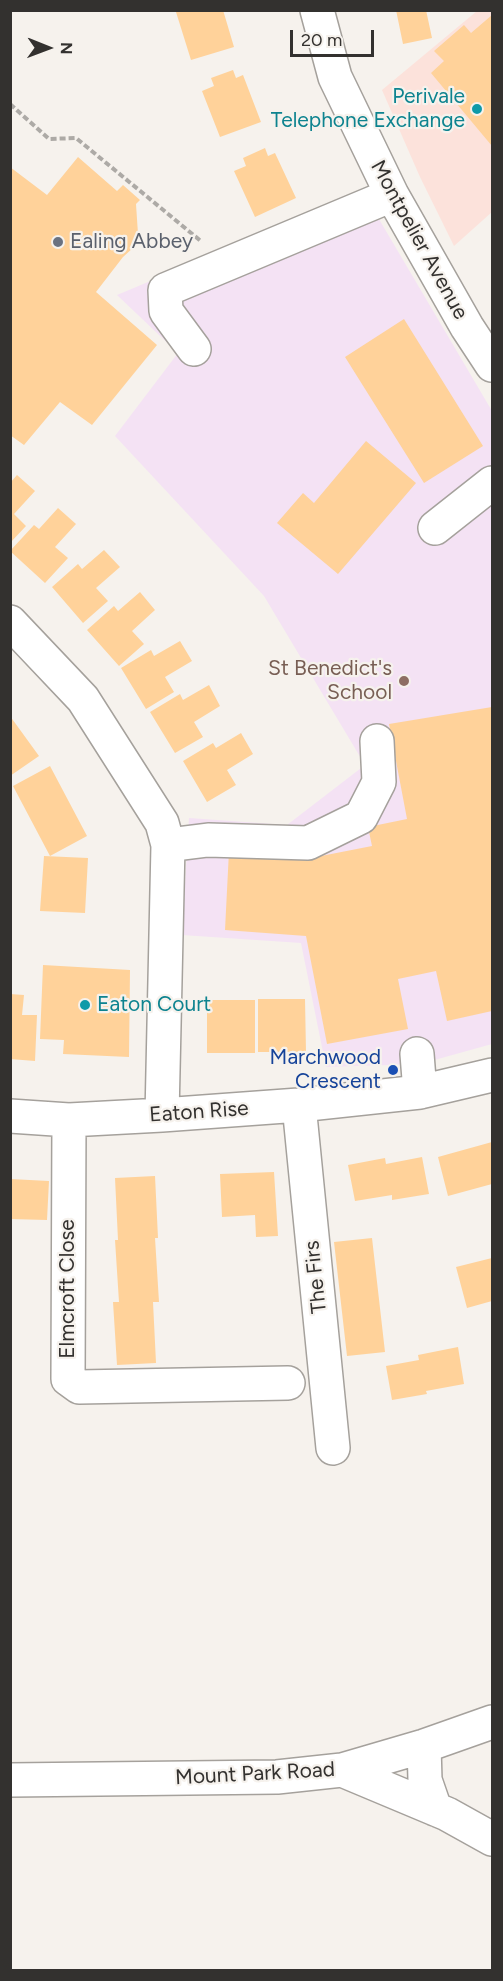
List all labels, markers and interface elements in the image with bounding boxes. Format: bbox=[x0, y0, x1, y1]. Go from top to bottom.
north arrow bbox=[18, 18, 78, 78]
scale bar bbox=[293, 18, 377, 56]
text: 20 m bbox=[301, 29, 342, 51]
text: N bbox=[57, 42, 76, 55]
place label: Perivale Telephone Exchange bbox=[271, 84, 465, 134]
marker: Perivale Telephone Exchange bbox=[470, 102, 484, 116]
street label: Montpelier Avenue bbox=[365, 156, 473, 324]
place label: Ealing Abbey bbox=[70, 229, 193, 255]
marker: Ealing Abbey bbox=[51, 235, 65, 249]
place label: St Benedict's School bbox=[268, 656, 392, 706]
marker: St Benedict's School bbox=[397, 674, 411, 688]
place label: Eaton Court bbox=[97, 992, 211, 1018]
marker: Eaton Court bbox=[78, 998, 92, 1012]
place label: Marchwood Crescent bbox=[270, 1045, 381, 1095]
marker: Marchwood Crescent bbox=[386, 1063, 400, 1077]
street label: Eaton Rise bbox=[149, 1096, 249, 1128]
street label: Elmcroft Close bbox=[55, 1219, 81, 1359]
street label: The Firs bbox=[300, 1239, 332, 1315]
street label: Mount Park Road bbox=[174, 1757, 336, 1791]

